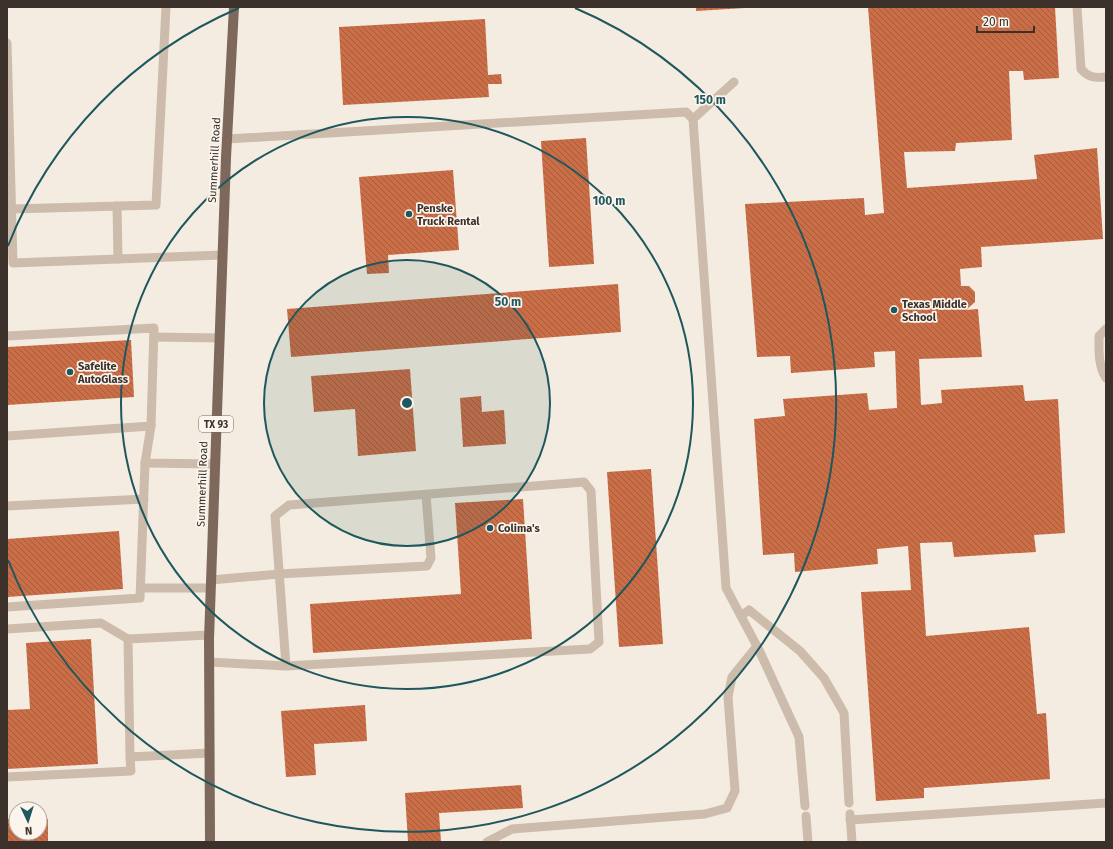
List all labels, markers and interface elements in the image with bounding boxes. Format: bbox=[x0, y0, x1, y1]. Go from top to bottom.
scale bar bbox=[977, 8, 1034, 34]
text: 20 m bbox=[983, 15, 1009, 29]
text: 150 m bbox=[694, 93, 726, 107]
street label: Summerhill Road bbox=[206, 117, 223, 203]
text: 100 m bbox=[593, 194, 625, 208]
place label: Penske Truck Rental bbox=[417, 202, 480, 228]
marker: Penske Truck Rental bbox=[404, 209, 414, 219]
text: 50 m bbox=[495, 295, 521, 309]
place label: Texas Middle School bbox=[902, 298, 967, 324]
marker: Texas Middle School bbox=[889, 305, 899, 315]
place label: Safelite AutoGlass bbox=[77, 360, 129, 386]
marker: Safelite AutoGlass bbox=[65, 367, 75, 377]
centre of rings bbox=[400, 396, 414, 410]
road number: TX 93 bbox=[199, 416, 233, 432]
street label: Summerhill Road bbox=[195, 441, 210, 527]
place label: Colima's bbox=[498, 522, 541, 535]
marker: Colima's bbox=[485, 523, 495, 533]
north arrow bbox=[8, 801, 48, 841]
text: N bbox=[25, 824, 33, 837]

